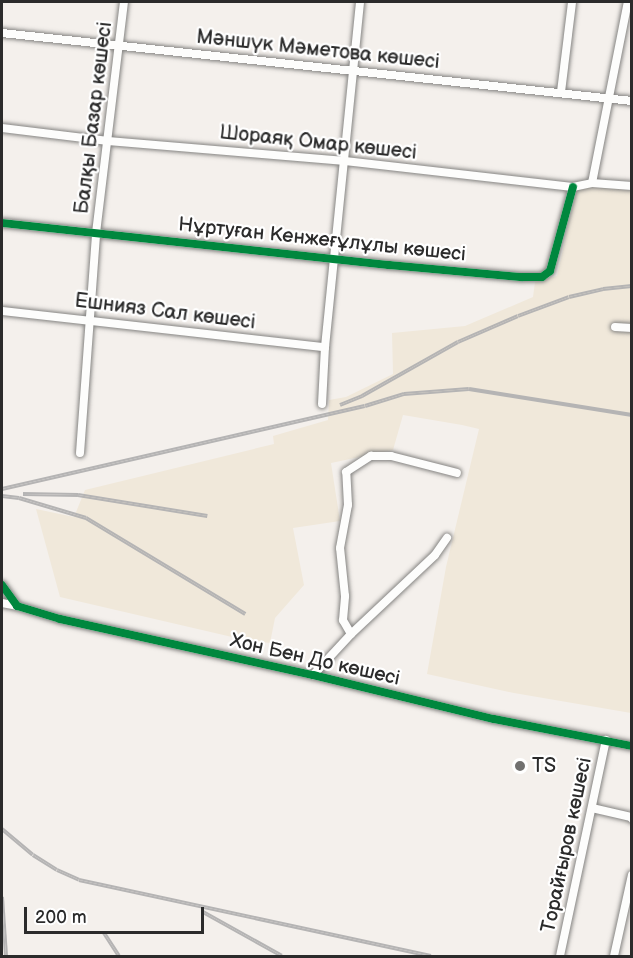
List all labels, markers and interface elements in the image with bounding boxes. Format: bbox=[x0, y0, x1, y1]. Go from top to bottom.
street label: Балқы Базар көшесі bbox=[70, 21, 118, 215]
street label: Мәншүк Мәметова көшесі bbox=[195, 25, 441, 75]
street label: Шораяқ Омар көшесі bbox=[218, 121, 418, 165]
street label: Нұртуған Кенжеғұлұлы көшесі bbox=[177, 213, 467, 267]
street label: Ешнияз Сал көшесі bbox=[73, 289, 257, 335]
street label: Хон Бен До көшесі bbox=[228, 629, 402, 691]
place label: TS bbox=[532, 754, 556, 778]
street label: Торайғыров көшесі bbox=[537, 755, 597, 935]
marker: TS bbox=[513, 759, 527, 773]
scale bar bbox=[27, 895, 207, 933]
text: 200 m bbox=[35, 907, 87, 928]

